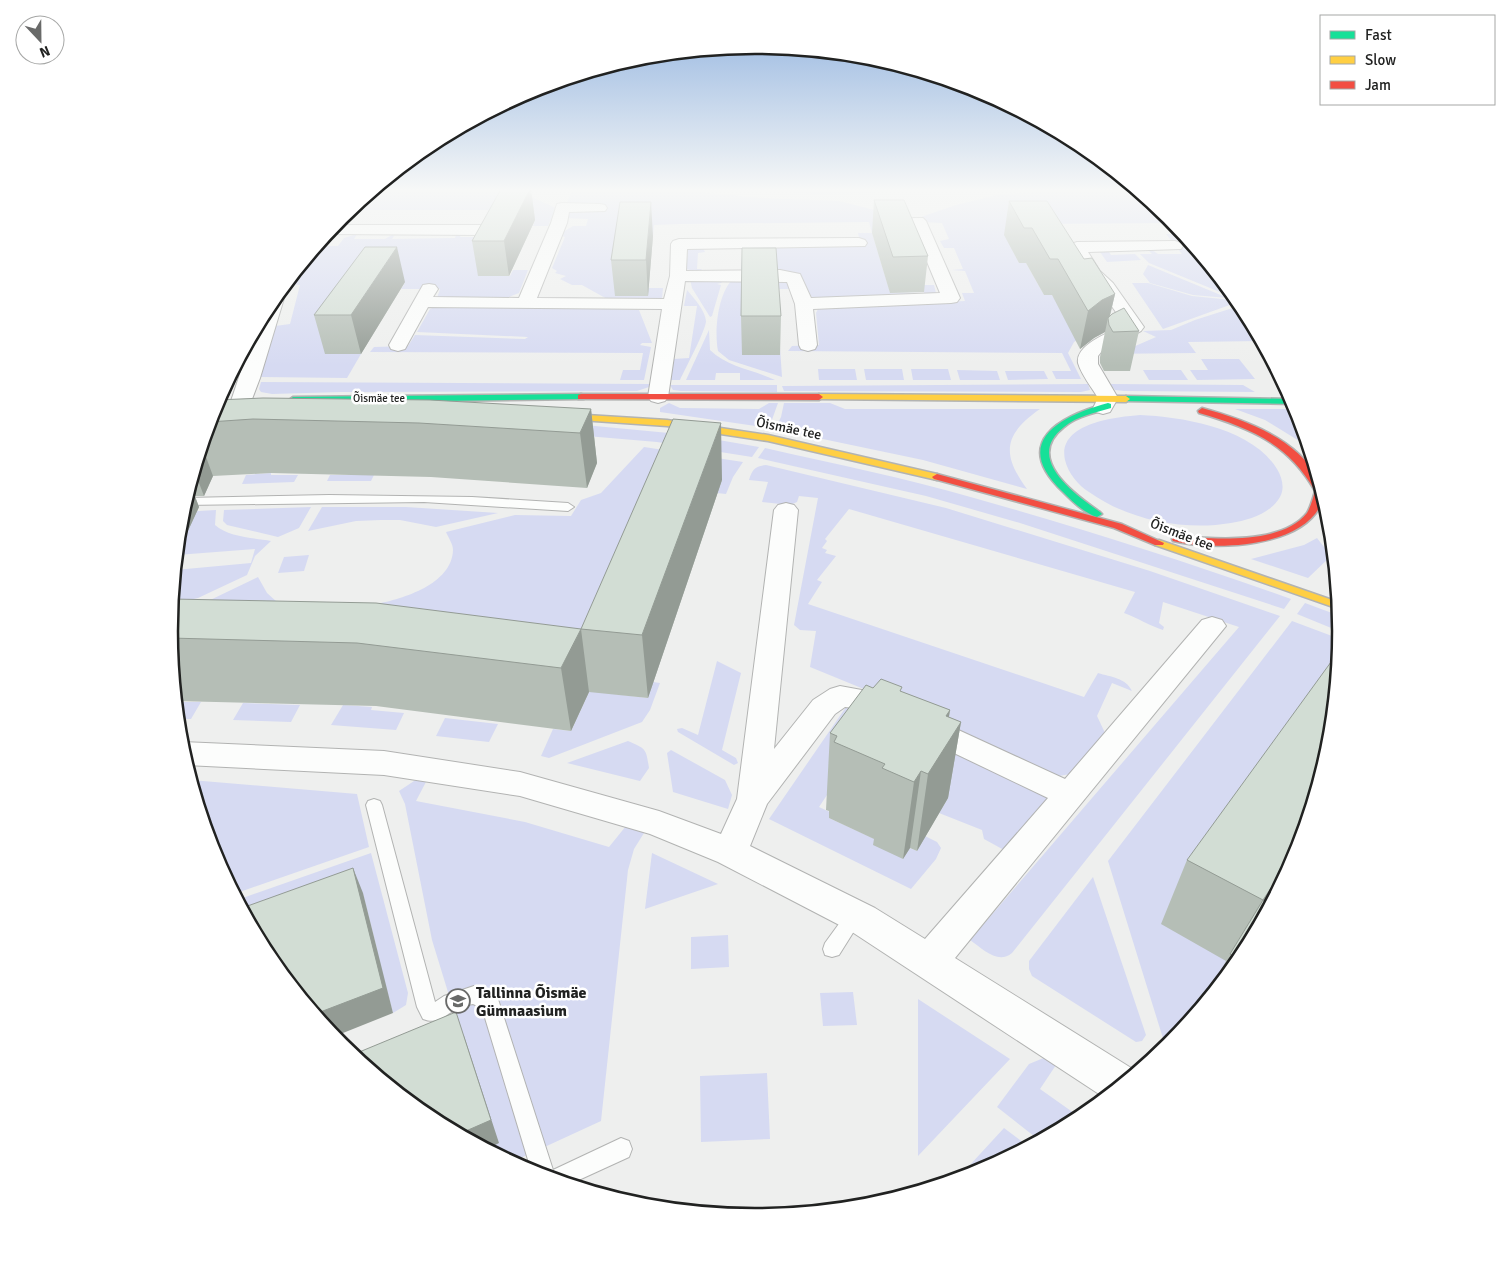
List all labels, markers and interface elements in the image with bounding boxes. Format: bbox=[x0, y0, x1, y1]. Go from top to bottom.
north arrow bbox=[15, 15, 65, 65]
legend bbox=[1320, 15, 1495, 105]
text: Fast bbox=[1365, 26, 1392, 44]
text: N bbox=[37, 42, 52, 61]
text: Slow bbox=[1365, 51, 1396, 69]
text: Jam bbox=[1365, 76, 1391, 94]
street label: Õismäe tee bbox=[353, 391, 405, 405]
street label: Õismäe tee bbox=[755, 413, 823, 444]
street label: Õismäe tee bbox=[1148, 515, 1216, 554]
place label: Tallinna Õismäe Gümnaasium bbox=[476, 983, 587, 1021]
school or university icon: Tallinna Õismäe Gümnaasium bbox=[445, 988, 471, 1014]

